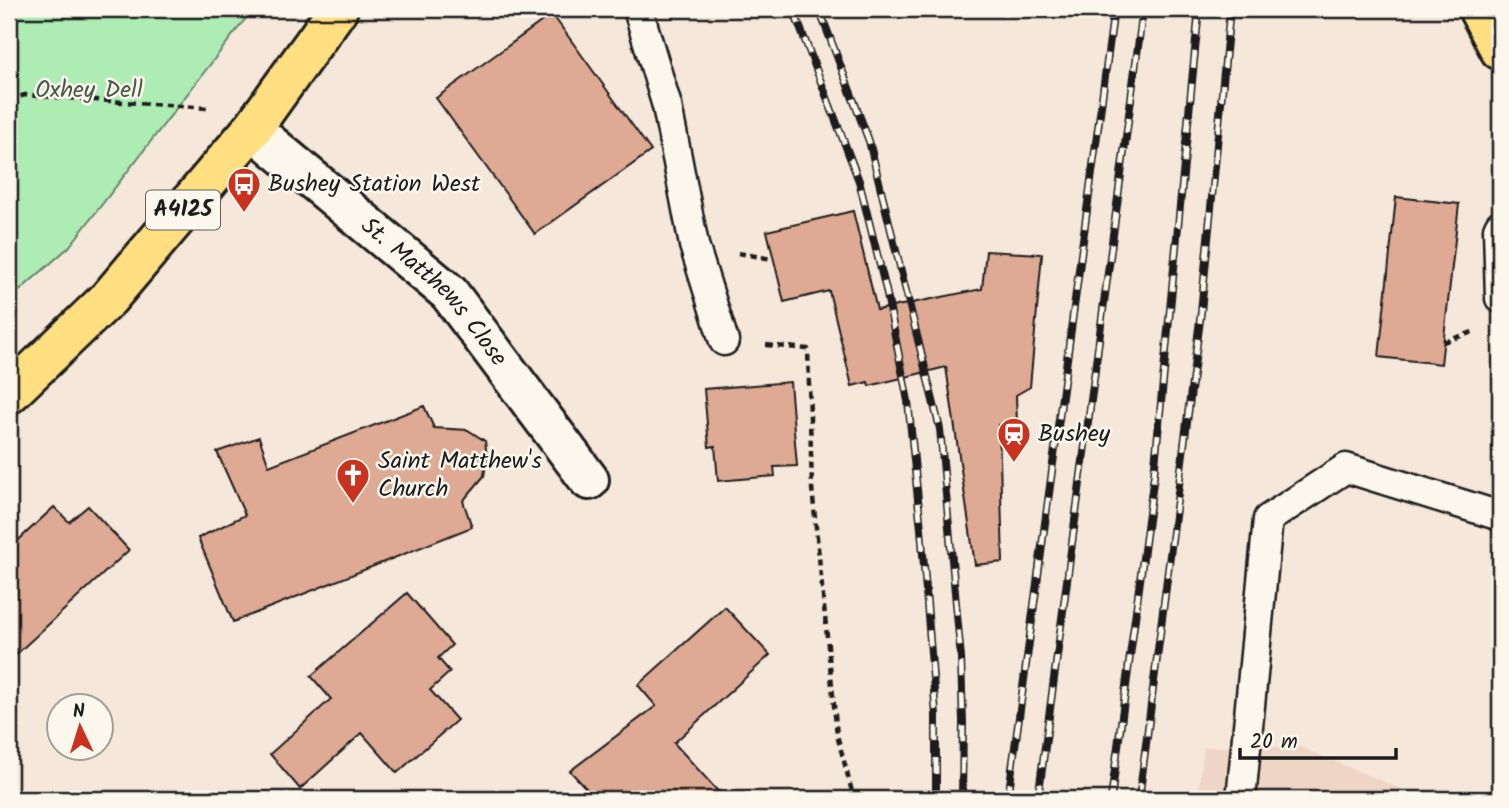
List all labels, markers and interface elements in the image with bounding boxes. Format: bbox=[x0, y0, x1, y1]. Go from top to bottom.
park label: Oxhey Dell bbox=[35, 71, 143, 110]
bus stop icon: Bushey Station West bbox=[225, 165, 263, 214]
place label: Bushey Station West bbox=[268, 165, 481, 204]
road number: A4125 bbox=[146, 190, 220, 230]
street label: St. Matthews Close bbox=[352, 207, 517, 375]
station icon: Bushey bbox=[995, 415, 1033, 464]
place label: Bushey bbox=[1038, 415, 1111, 454]
place label: Saint Matthew's Church bbox=[378, 442, 542, 509]
church icon: Saint Matthew's Church bbox=[334, 456, 372, 505]
north arrow bbox=[46, 692, 116, 762]
text: N bbox=[72, 697, 86, 727]
scale bar bbox=[1240, 717, 1395, 761]
text: 20 m bbox=[1250, 726, 1298, 759]

